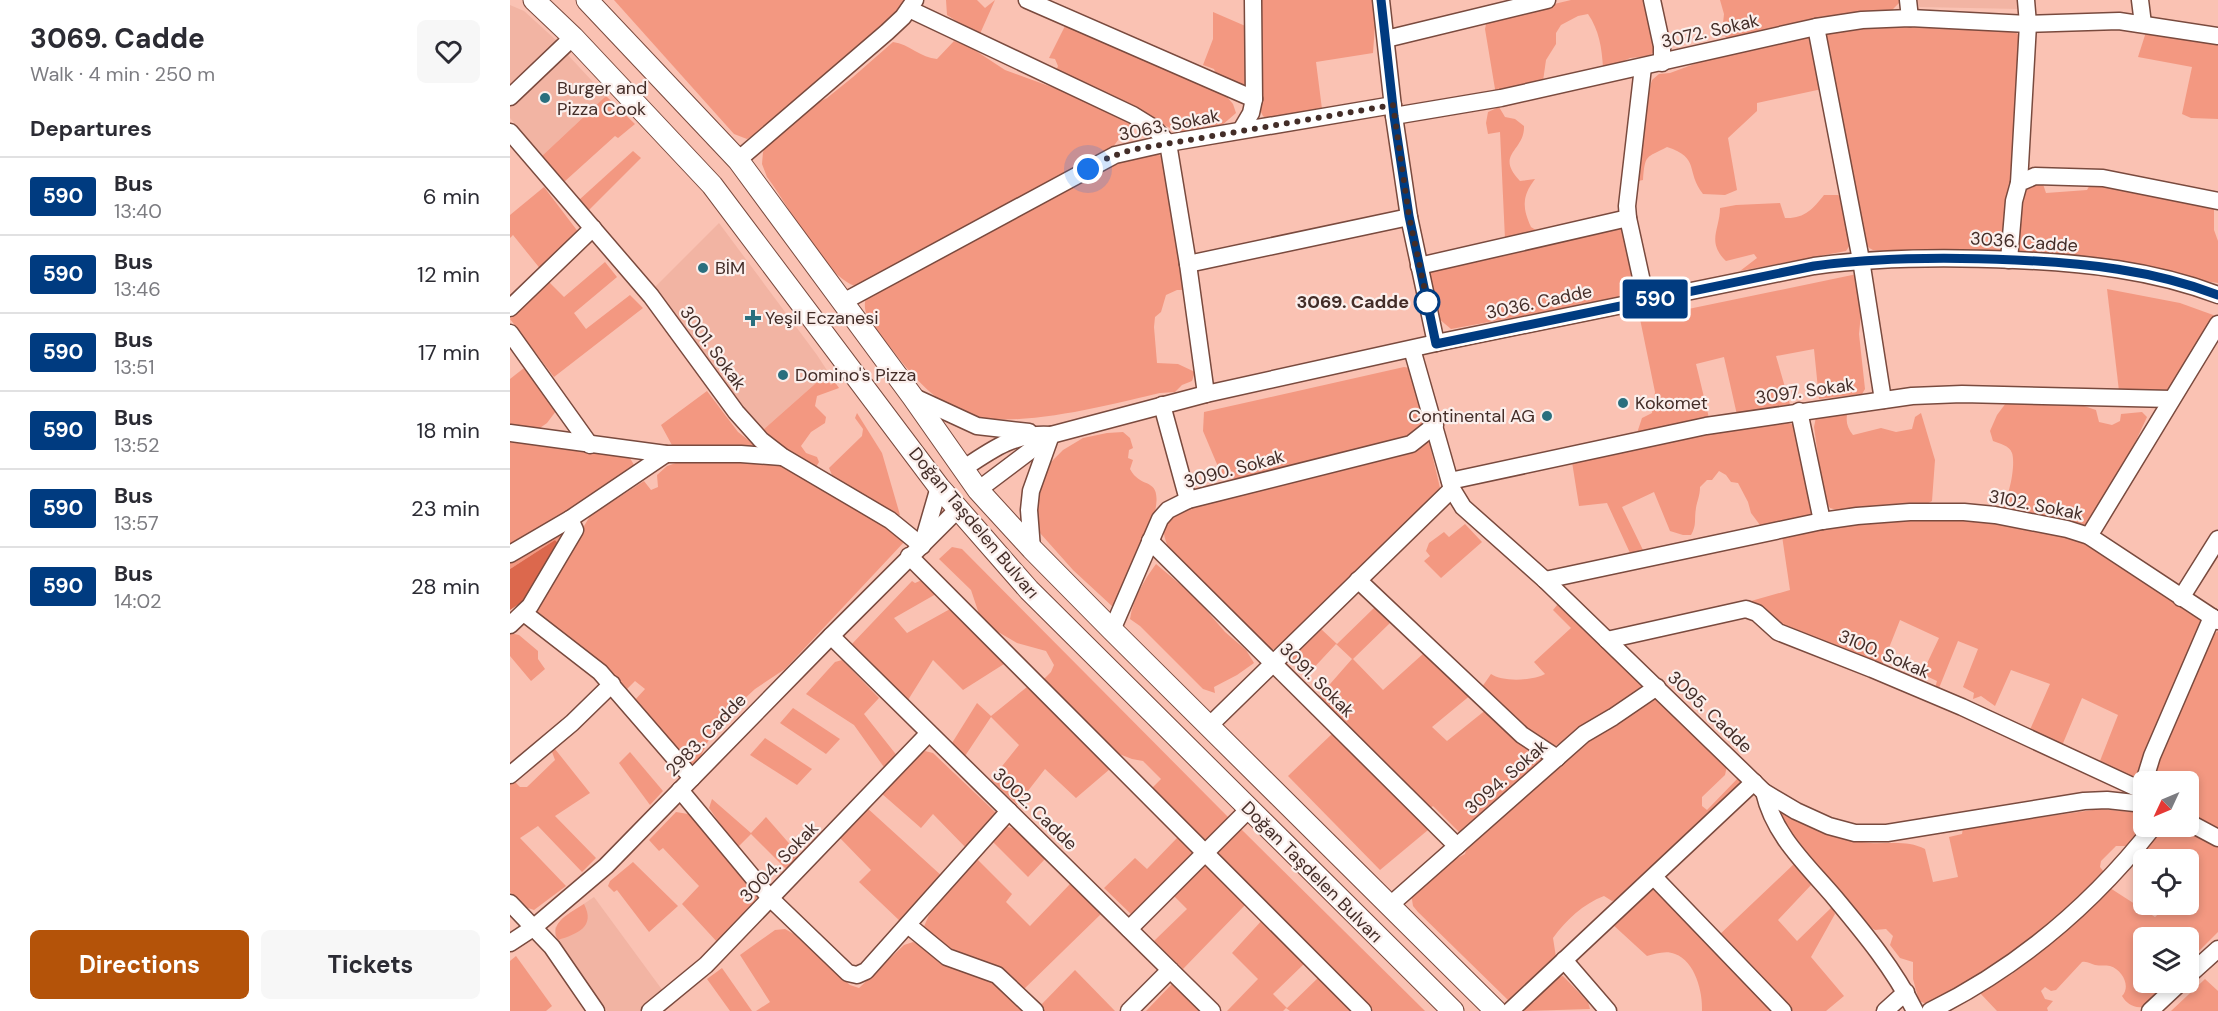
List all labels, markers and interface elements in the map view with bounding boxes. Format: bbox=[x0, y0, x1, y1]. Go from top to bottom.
street label: 3072. Sokak bbox=[1659, 8, 1761, 54]
text: 3069. Cadde bbox=[30, 20, 205, 57]
button: heart bbox=[417, 20, 480, 83]
text: Walk · 4 min · 250 m bbox=[30, 61, 215, 87]
place label: Burger and Pizza Cook bbox=[557, 76, 647, 121]
marker: Burger and Pizza Cook bbox=[538, 91, 552, 105]
street label: 3063. Sokak bbox=[1117, 103, 1221, 147]
text: Departures bbox=[30, 114, 152, 143]
your location bbox=[1073, 154, 1103, 184]
text: Bus bbox=[114, 169, 153, 198]
text: 590 bbox=[43, 182, 83, 210]
text: 6 min bbox=[423, 182, 480, 211]
text: 13:40 bbox=[114, 198, 162, 224]
street label: 3036. Cadde bbox=[1969, 226, 2079, 258]
text: Bus bbox=[114, 247, 153, 276]
place label: BİM bbox=[715, 256, 745, 280]
text: 590 bbox=[43, 260, 83, 288]
text: 12 min bbox=[417, 260, 480, 289]
marker: BİM bbox=[696, 261, 710, 275]
text: 13:46 bbox=[114, 276, 161, 302]
street label: 3036. Cadde bbox=[1484, 279, 1594, 325]
line badge: 590 bbox=[1620, 280, 1690, 318]
text: 590 bbox=[1635, 285, 1675, 313]
marker: 3069. Cadde bbox=[1414, 289, 1440, 315]
place label: 3069. Cadde bbox=[1297, 290, 1409, 314]
street label: 3001. Sokak bbox=[674, 301, 752, 395]
place label: Yeşil Eczanesi bbox=[765, 306, 879, 330]
marker: Yeşil Eczanesi bbox=[746, 311, 760, 325]
text: Bus bbox=[114, 325, 153, 354]
text: 590 bbox=[43, 338, 83, 366]
text: 17 min bbox=[418, 338, 480, 367]
text: 13:51 bbox=[114, 354, 155, 380]
place label: Domino's Pizza bbox=[795, 363, 916, 387]
marker: Domino's Pizza bbox=[776, 368, 790, 382]
street label: 3097. Sokak bbox=[1754, 372, 1856, 410]
place label: Kokomet bbox=[1635, 391, 1708, 415]
marker: Kokomet bbox=[1616, 396, 1630, 410]
text: Bus bbox=[114, 403, 153, 432]
place label: Continental AG bbox=[1408, 404, 1535, 428]
marker: Continental AG bbox=[1540, 409, 1554, 423]
text: 590 bbox=[43, 416, 83, 444]
text: 18 min bbox=[416, 416, 480, 445]
text: 13:52 bbox=[114, 432, 159, 458]
street label: Doğan Taşdelen Bulvarı bbox=[903, 442, 1045, 604]
street label: 3090. Sokak bbox=[1181, 444, 1287, 494]
text: Bus bbox=[114, 481, 153, 510]
street label: 3102. Sokak bbox=[1987, 484, 2085, 526]
text: 590 bbox=[43, 494, 83, 522]
text: 23 min bbox=[411, 494, 480, 523]
text: 13:57 bbox=[114, 510, 159, 536]
text: Bus bbox=[114, 559, 153, 588]
text: 590 bbox=[43, 572, 83, 600]
text: 28 min bbox=[411, 572, 480, 601]
text: 14:02 bbox=[114, 588, 161, 614]
street label: 3100. Sokak bbox=[1835, 624, 1933, 684]
street label: 3091. Sokak bbox=[1274, 637, 1360, 723]
street label: 3095. Cadde bbox=[1662, 665, 1758, 759]
street label: 2983. Cadde bbox=[660, 688, 752, 782]
street label: 3094. Sokak bbox=[1459, 734, 1553, 820]
street label: 3002. Cadde bbox=[987, 762, 1083, 856]
north arrow bbox=[2133, 771, 2199, 837]
map controls bbox=[2133, 771, 2199, 993]
street label: Doğan Taşdelen Bulvarı bbox=[1236, 796, 1388, 948]
street label: 3004. Sokak bbox=[734, 816, 824, 908]
button: locate bbox=[2133, 849, 2199, 915]
button: layers bbox=[2133, 927, 2199, 993]
button: Directions bbox=[30, 930, 249, 999]
button: Tickets bbox=[261, 930, 480, 999]

